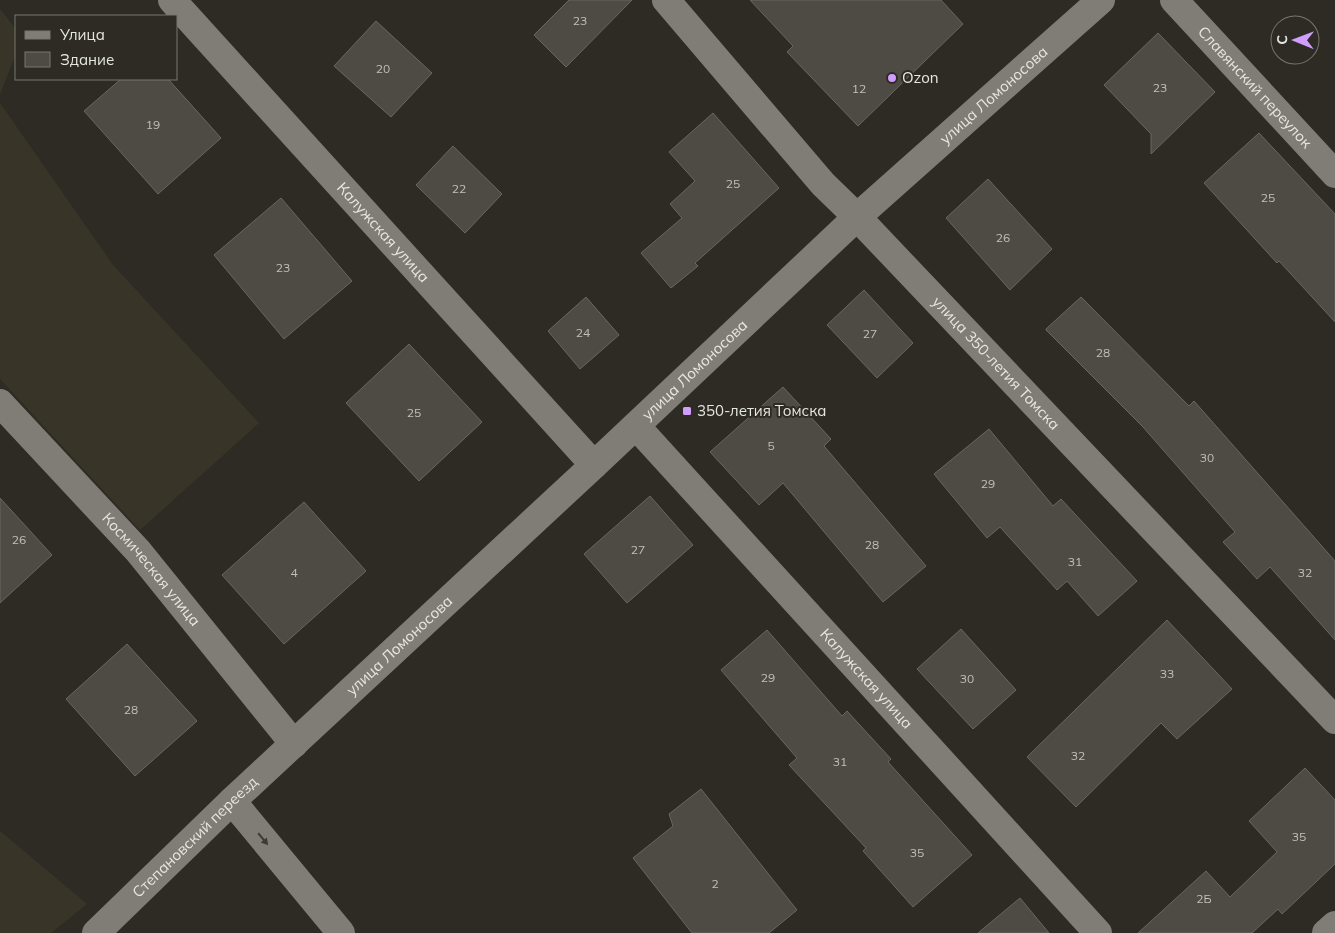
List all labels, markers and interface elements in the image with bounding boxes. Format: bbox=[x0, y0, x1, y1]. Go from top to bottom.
house number: 23 bbox=[573, 13, 587, 28]
legend bbox=[15, 15, 178, 80]
north arrow bbox=[1270, 15, 1320, 65]
street label: Славянский переулок bbox=[1194, 23, 1316, 151]
text: Улица bbox=[59, 25, 105, 44]
street label: улица Ломоносова bbox=[936, 42, 1051, 148]
text: Здание bbox=[60, 50, 114, 69]
house number: 20 bbox=[376, 61, 390, 76]
place label: Ozon bbox=[902, 68, 939, 87]
marker: Ozon bbox=[886, 72, 898, 84]
house number: 23 bbox=[1153, 80, 1167, 95]
house number: 12 bbox=[852, 81, 866, 96]
house number: 19 bbox=[146, 117, 160, 132]
house number: 25 bbox=[726, 176, 740, 191]
street label: Калужская улица bbox=[333, 178, 434, 286]
house number: 22 bbox=[452, 181, 466, 196]
house number: 25 bbox=[1261, 190, 1275, 205]
house number: 26 bbox=[996, 230, 1010, 245]
house number: 23 bbox=[276, 260, 290, 275]
street label: улица 350-летия Томска bbox=[928, 292, 1064, 434]
street label: улица Ломоносова bbox=[638, 315, 751, 424]
house number: 24 bbox=[576, 325, 590, 340]
house number: 27 bbox=[863, 326, 877, 341]
house number: 28 bbox=[1096, 345, 1110, 360]
place label: 350-летия Томска bbox=[697, 401, 826, 420]
house number: 25 bbox=[407, 405, 421, 420]
marker: 350-летия Томска bbox=[681, 405, 693, 417]
house number: 5 bbox=[767, 438, 775, 453]
house number: 30 bbox=[1200, 450, 1214, 465]
house number: 29 bbox=[981, 476, 995, 491]
street label: Космическая улица bbox=[98, 509, 205, 630]
house number: 26 bbox=[12, 532, 26, 547]
house number: 28 bbox=[865, 537, 879, 552]
house number: 27 bbox=[631, 542, 645, 557]
house number: 31 bbox=[1068, 554, 1082, 569]
house number: 4 bbox=[290, 565, 298, 580]
house number: 32 bbox=[1298, 565, 1312, 580]
street label: улица Ломоносова bbox=[342, 591, 456, 699]
street label: Калужская улица bbox=[816, 624, 917, 732]
house number: 33 bbox=[1160, 666, 1174, 681]
house number: 29 bbox=[761, 670, 775, 685]
house number: 30 bbox=[960, 671, 974, 686]
house number: 28 bbox=[124, 702, 138, 717]
house number: 32 bbox=[1071, 748, 1085, 763]
house number: 31 bbox=[833, 754, 847, 769]
street label: Степановский переезд bbox=[128, 772, 262, 901]
house number: 35 bbox=[1292, 829, 1306, 844]
one-way arrow bbox=[258, 832, 269, 845]
house number: 35 bbox=[910, 845, 924, 860]
house number: 2 bbox=[711, 876, 719, 891]
house number: 2Б bbox=[1196, 891, 1212, 906]

